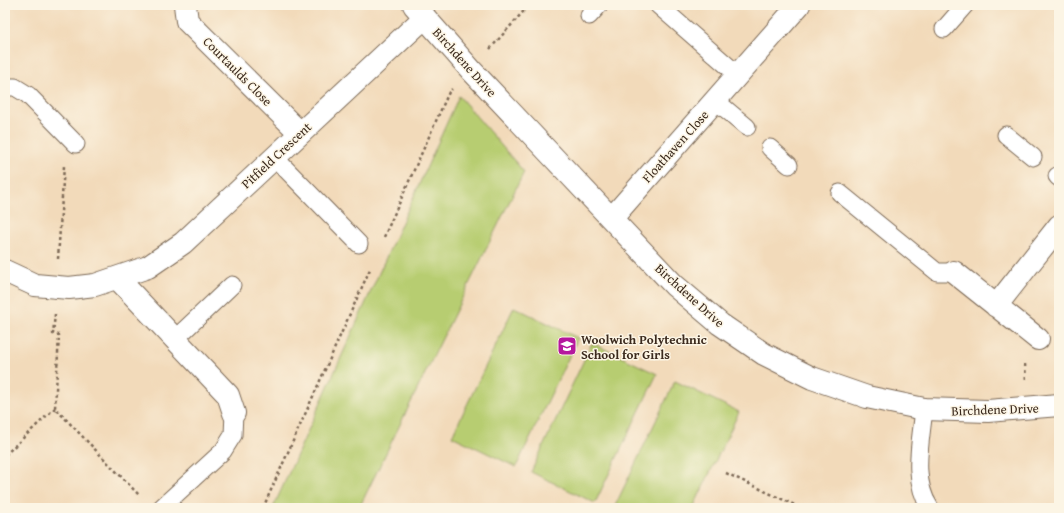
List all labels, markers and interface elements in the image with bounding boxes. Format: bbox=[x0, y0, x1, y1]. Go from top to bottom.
street label: Birchdene Drive bbox=[428, 23, 501, 101]
street label: Courtaulds Close bbox=[199, 32, 277, 110]
street label: Floathaven Close bbox=[638, 106, 713, 187]
street label: Pitfield Crescent bbox=[237, 118, 316, 193]
street label: Birchdene Drive bbox=[651, 259, 729, 332]
place label: Woolwich Polytechnic School for Girls bbox=[581, 330, 707, 364]
school or university icon: Woolwich Polytechnic School for Girls bbox=[556, 335, 578, 357]
street label: Birchdene Drive bbox=[951, 398, 1039, 421]

